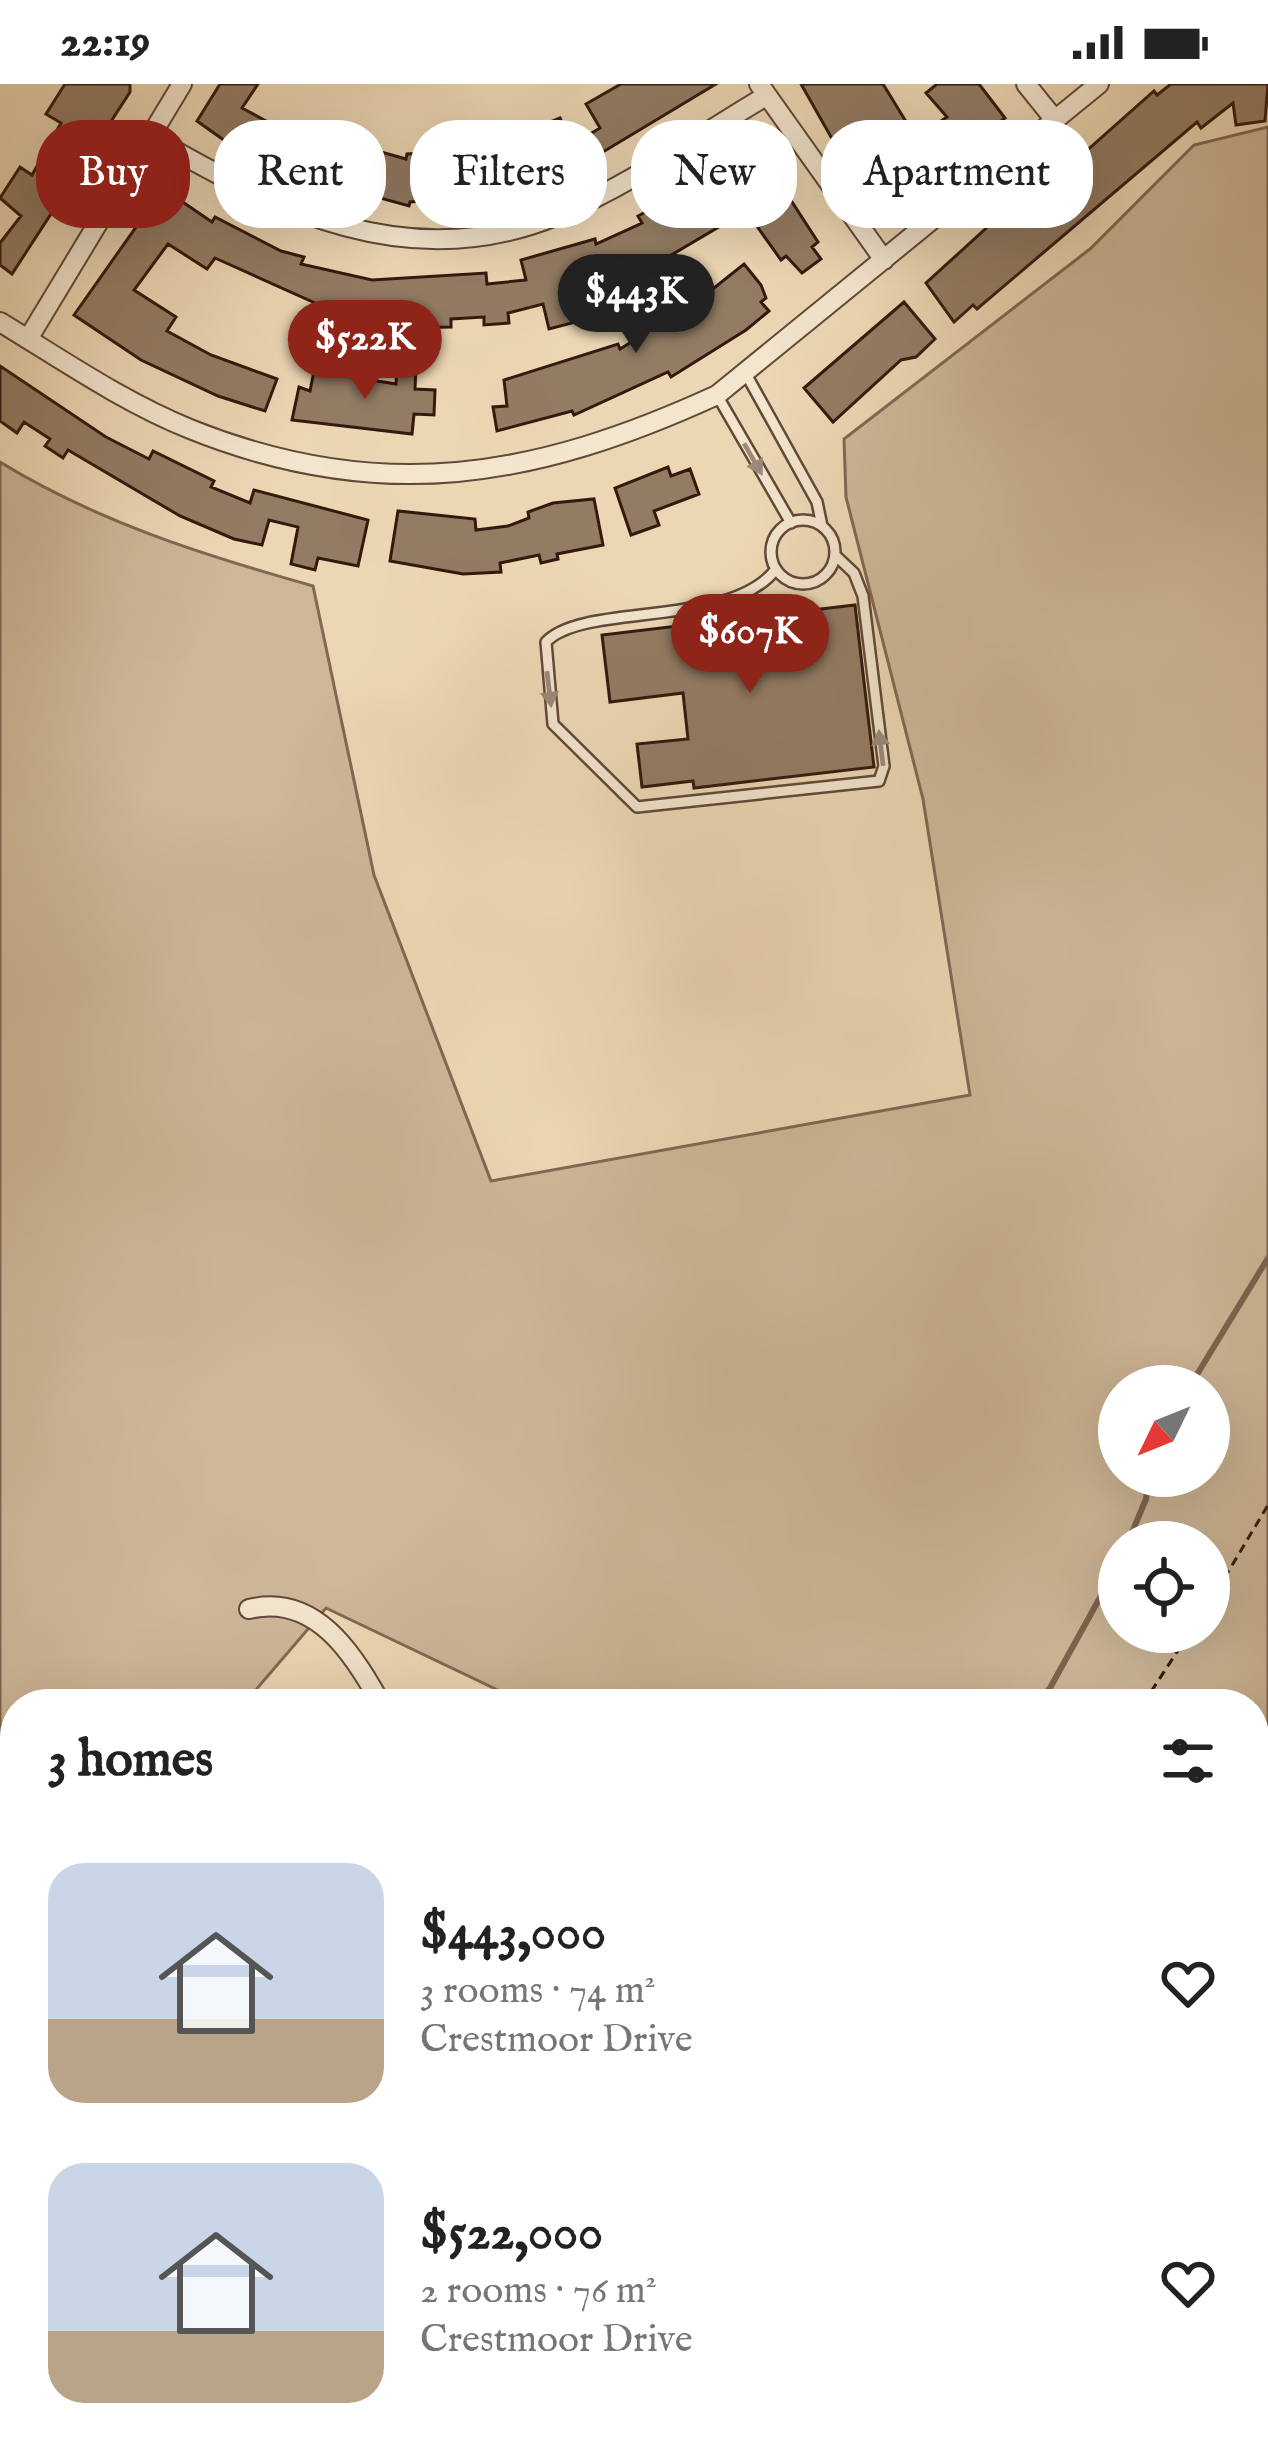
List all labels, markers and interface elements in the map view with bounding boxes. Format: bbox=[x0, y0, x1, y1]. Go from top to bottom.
text: 22:19 bbox=[60, 14, 151, 71]
chip: Buy bbox=[36, 120, 190, 228]
chip: Rent bbox=[214, 120, 386, 228]
chip: Filters bbox=[410, 120, 607, 228]
chip: New bbox=[631, 120, 797, 228]
chip: Apartment bbox=[821, 120, 1093, 228]
pin: $443K bbox=[552, 254, 720, 356]
text: $443K bbox=[585, 268, 687, 317]
pin: $522K bbox=[281, 300, 449, 402]
text: $522K bbox=[315, 314, 415, 363]
one-way arrow bbox=[742, 442, 763, 476]
pin: $607K bbox=[666, 594, 834, 696]
text: $607K bbox=[698, 608, 802, 657]
one-way arrow bbox=[539, 671, 558, 708]
one-way arrow bbox=[872, 729, 891, 766]
north arrow bbox=[1098, 1365, 1230, 1497]
map controls bbox=[1098, 1365, 1230, 1653]
button: locate bbox=[1098, 1521, 1230, 1653]
icon: filters bbox=[1155, 1728, 1221, 1794]
text: 3 homes bbox=[48, 1729, 213, 1794]
text: $443,000 bbox=[420, 1902, 606, 1967]
icon: home bbox=[144, 1911, 288, 2055]
icon: heart bbox=[1155, 1950, 1221, 2016]
text: 3 rooms · 74 m² bbox=[420, 1967, 656, 2016]
text: Crestmoor Drive bbox=[420, 2016, 693, 2065]
text: $522,000 bbox=[420, 2202, 603, 2267]
icon: home bbox=[144, 2211, 288, 2355]
icon: heart bbox=[1155, 2250, 1221, 2316]
text: 2 rooms · 76 m² bbox=[420, 2267, 657, 2316]
text: Crestmoor Drive bbox=[420, 2316, 693, 2365]

